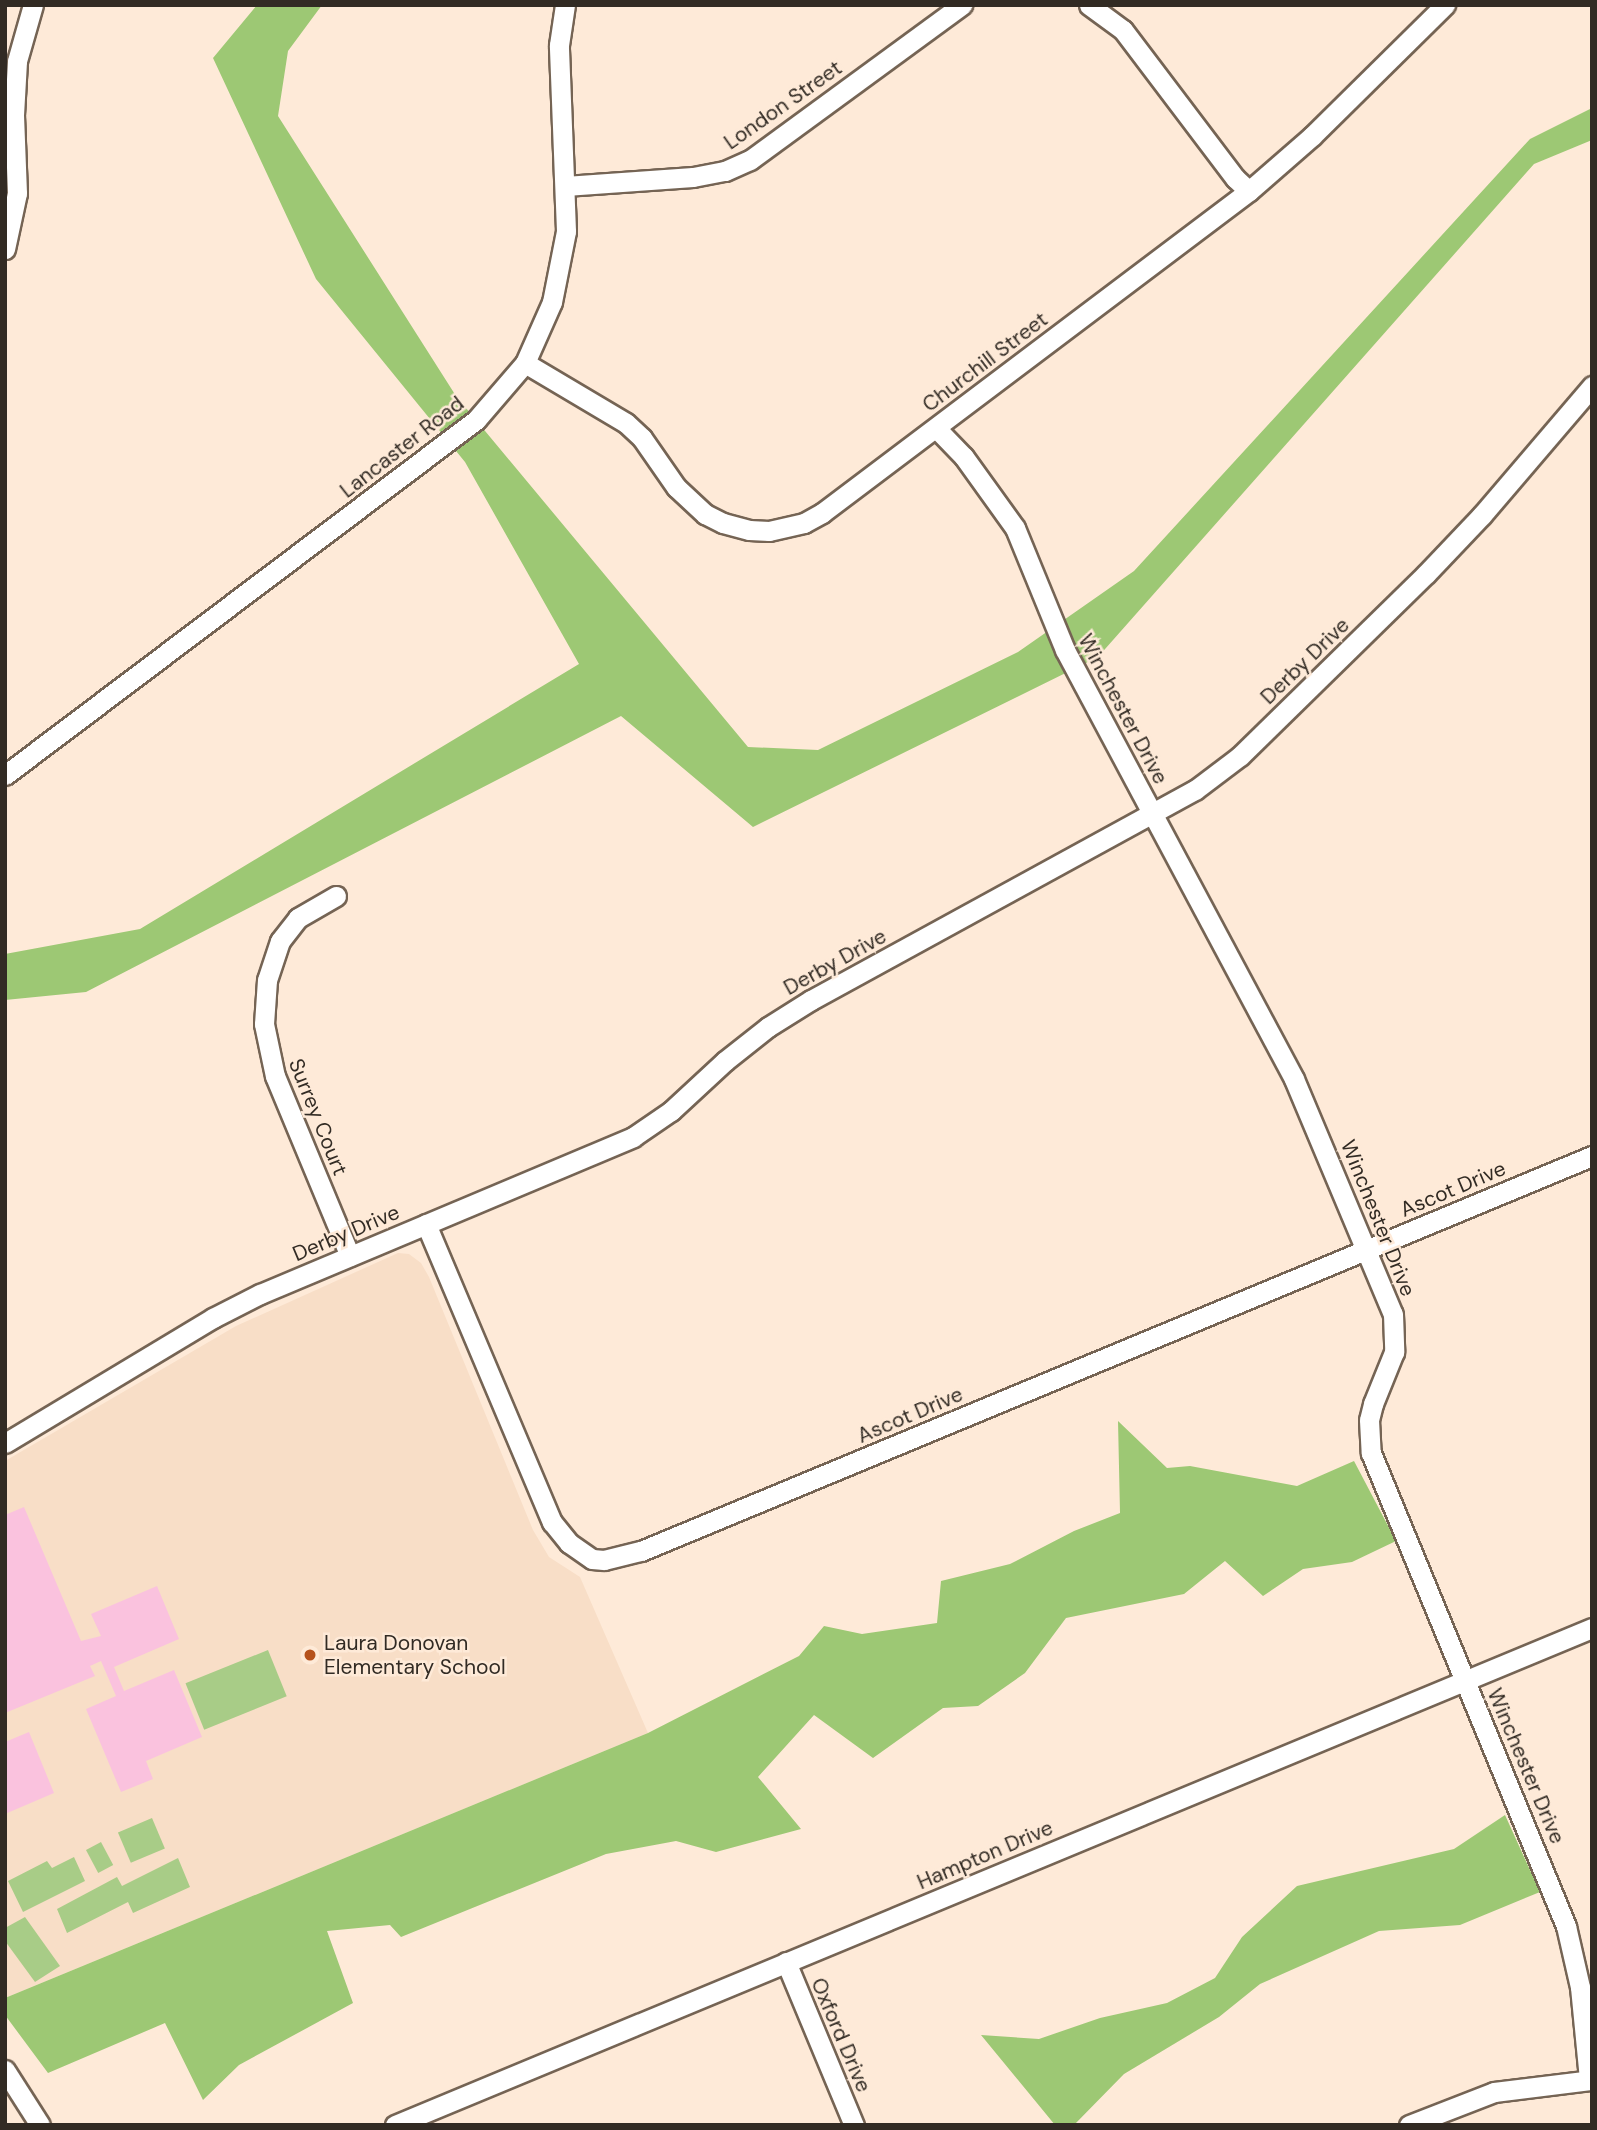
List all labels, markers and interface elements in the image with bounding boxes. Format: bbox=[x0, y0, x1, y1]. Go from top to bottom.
street label: London Street bbox=[719, 55, 847, 155]
street label: Churchill Street bbox=[917, 307, 1053, 417]
street label: Lancaster Road bbox=[335, 391, 469, 503]
street label: Derby Drive bbox=[1255, 613, 1355, 709]
street label: Winchester Drive bbox=[1073, 630, 1173, 788]
street label: Derby Drive bbox=[779, 923, 891, 1001]
street label: Surrey Court bbox=[283, 1055, 353, 1179]
street label: Winchester Drive bbox=[1335, 1136, 1421, 1300]
street label: Ascot Drive bbox=[1396, 1156, 1510, 1222]
street label: Derby Drive bbox=[289, 1199, 403, 1267]
street label: Ascot Drive bbox=[853, 1382, 967, 1448]
place label: Laura Donovan Elementary School bbox=[324, 1630, 506, 1680]
marker: Laura Donovan Elementary School bbox=[302, 1647, 318, 1663]
street label: Winchester Drive bbox=[1482, 1684, 1570, 1848]
street label: Hampton Drive bbox=[913, 1815, 1057, 1895]
street label: Oxford Drive bbox=[806, 1974, 876, 2096]

